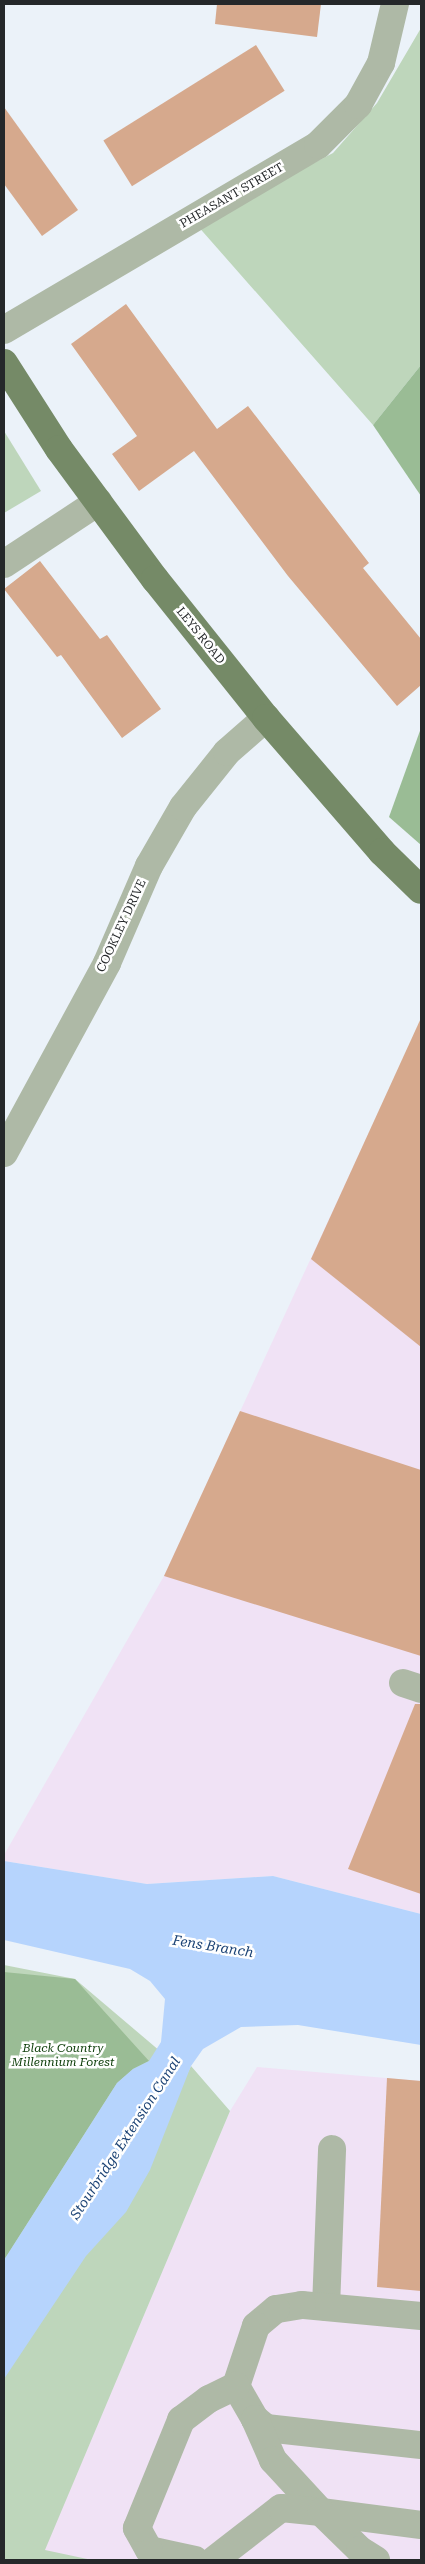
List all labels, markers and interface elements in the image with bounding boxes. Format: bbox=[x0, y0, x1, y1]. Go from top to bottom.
street label: PHEASANT STREET bbox=[178, 160, 286, 232]
street label: LEYS ROAD bbox=[173, 605, 227, 667]
street label: COOKLEY DRIVE bbox=[94, 877, 150, 975]
water label: Fens Branch bbox=[171, 1931, 255, 1961]
park label: Black Country Millennium Forest bbox=[12, 2042, 114, 2070]
water label: Stourbridge Extension Canal bbox=[66, 2054, 184, 2222]

